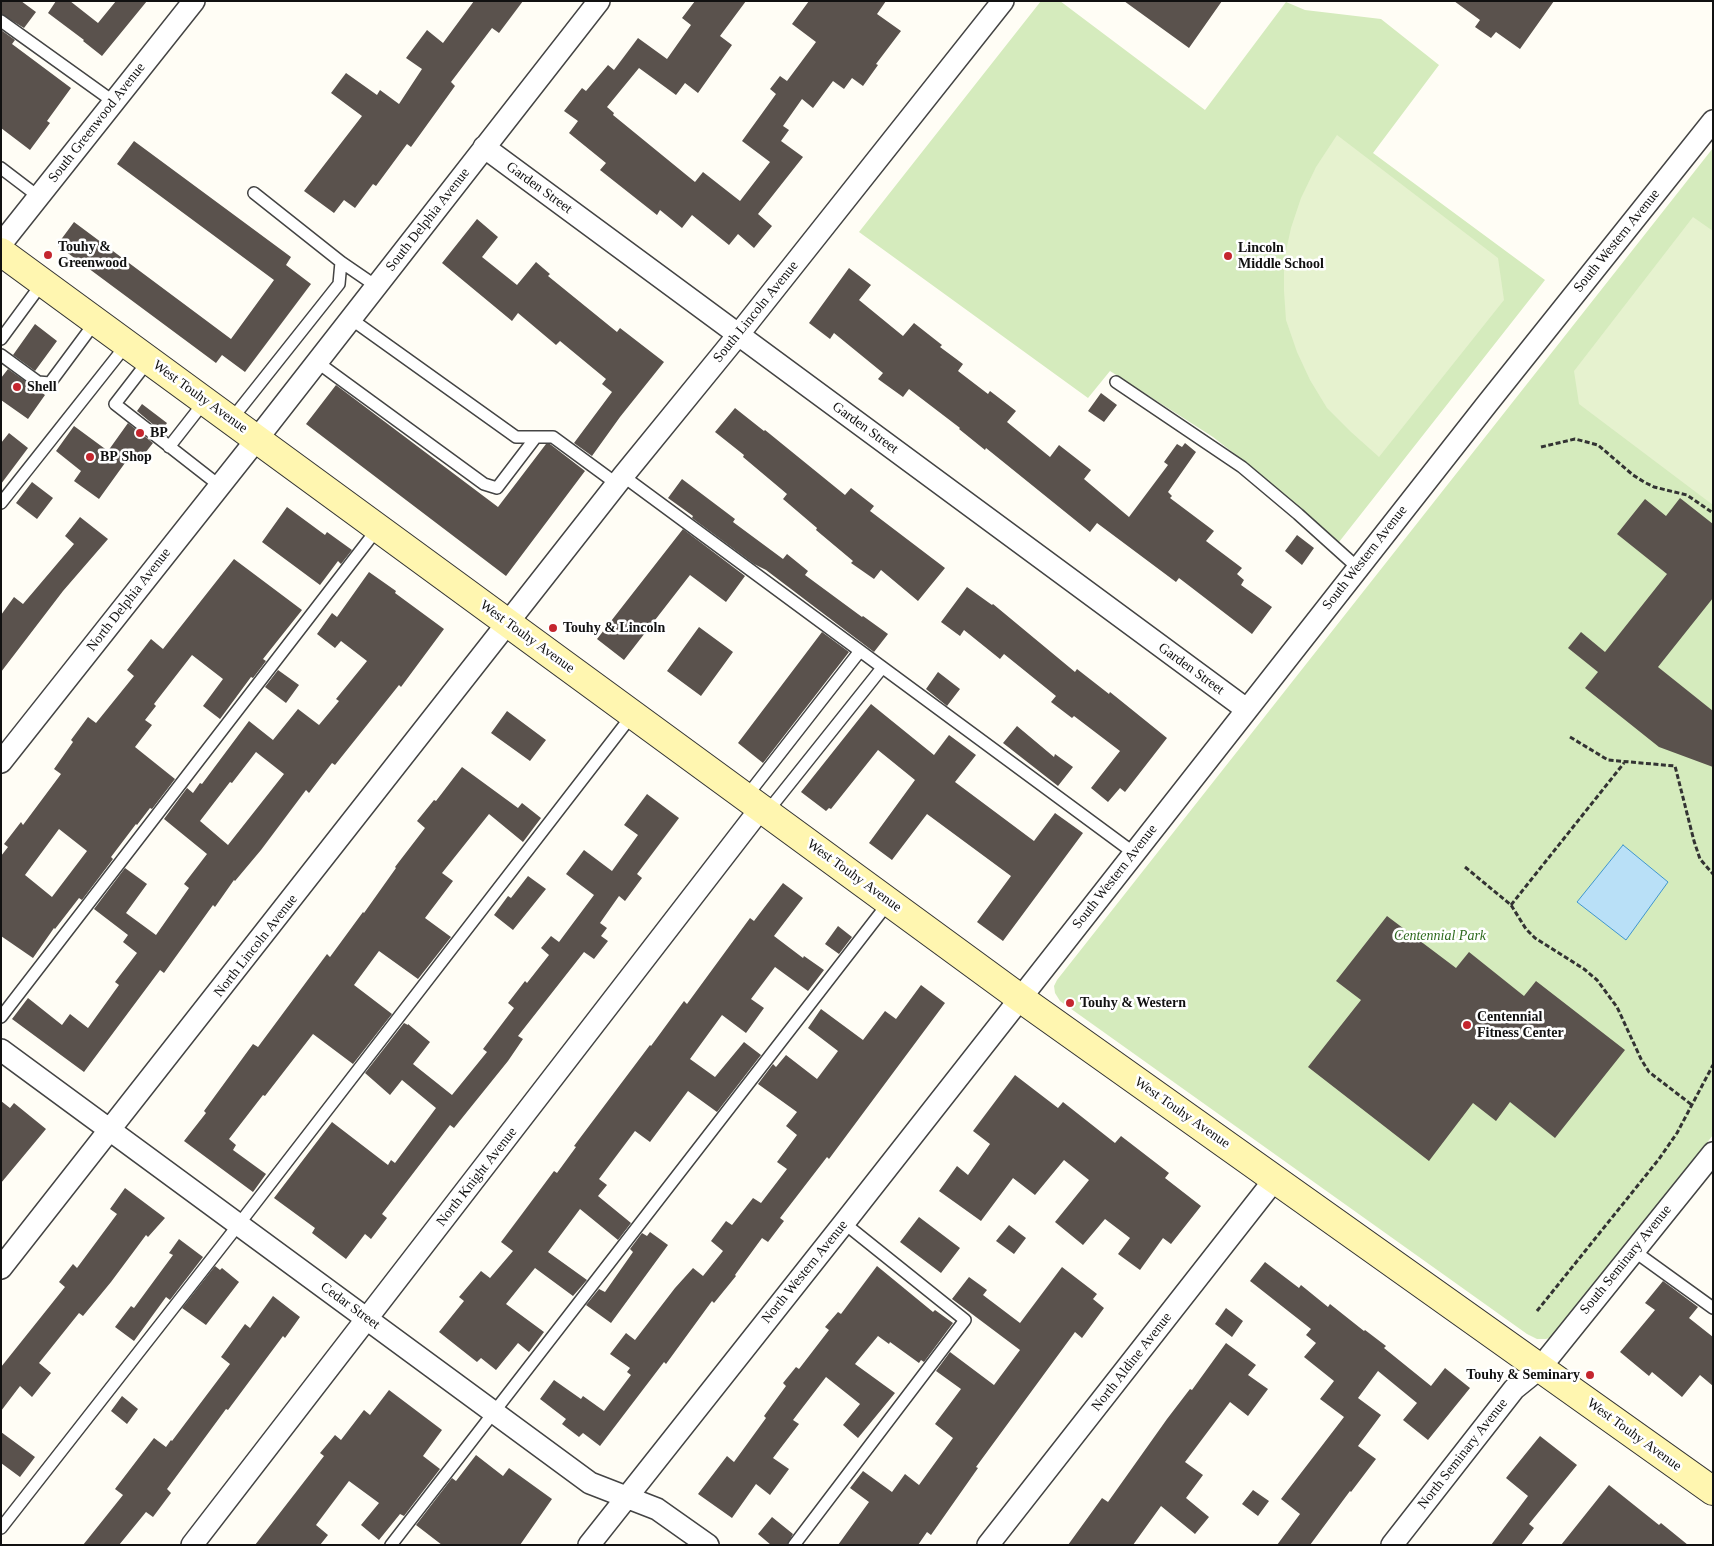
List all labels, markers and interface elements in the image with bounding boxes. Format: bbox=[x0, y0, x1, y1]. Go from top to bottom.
street label: South Greenwood Avenue bbox=[45, 60, 149, 186]
street label: Garden Street bbox=[503, 158, 575, 218]
street label: South Delphia Avenue bbox=[382, 165, 474, 275]
street label: South Western Avenue bbox=[1570, 186, 1664, 296]
place label: Touhy & Greenwood bbox=[58, 239, 127, 272]
place label: Lincoln Middle School bbox=[1238, 240, 1324, 272]
marker: Touhy & Greenwood bbox=[42, 249, 54, 261]
marker: Lincoln Middle School bbox=[1222, 250, 1234, 262]
street label: South Lincoln Avenue bbox=[710, 258, 802, 366]
street label: West Touhy Avenue bbox=[149, 357, 251, 437]
place label: Shell bbox=[27, 379, 57, 395]
marker: Shell bbox=[11, 381, 23, 393]
street label: Garden Street bbox=[829, 398, 901, 458]
place label: BP bbox=[150, 425, 168, 441]
marker: BP bbox=[134, 427, 146, 439]
place label: BP Shop bbox=[100, 449, 152, 465]
marker: BP Shop bbox=[84, 451, 96, 463]
street label: South Western Avenue bbox=[1319, 503, 1411, 613]
street label: North Delphia Avenue bbox=[83, 545, 175, 655]
street label: West Touhy Avenue bbox=[476, 597, 578, 677]
place label: Touhy & Lincoln bbox=[563, 620, 665, 636]
marker: Touhy & Lincoln bbox=[547, 622, 559, 634]
street label: Garden Street bbox=[1155, 639, 1227, 699]
street label: South Western Avenue bbox=[1069, 822, 1161, 932]
street label: West Touhy Avenue bbox=[803, 836, 905, 916]
street label: North Lincoln Avenue bbox=[211, 891, 301, 1001]
park label: Centennial Park bbox=[1394, 928, 1486, 944]
place label: Touhy & Western bbox=[1080, 995, 1186, 1011]
marker: Touhy & Western bbox=[1064, 997, 1076, 1009]
place label: Centennial Fitness Center bbox=[1477, 1009, 1564, 1042]
marker: Centennial Fitness Center bbox=[1461, 1019, 1473, 1031]
street label: West Touhy Avenue bbox=[1131, 1074, 1233, 1152]
street label: North Knight Avenue bbox=[433, 1124, 521, 1230]
street label: South Seminary Avenue bbox=[1577, 1202, 1675, 1318]
street label: North Western Avenue bbox=[758, 1217, 852, 1327]
street label: Cedar Street bbox=[317, 1279, 383, 1333]
street label: North Aldine Avenue bbox=[1088, 1309, 1176, 1415]
place label: Touhy & Seminary bbox=[1466, 1367, 1580, 1383]
marker: Touhy & Seminary bbox=[1584, 1369, 1596, 1381]
street label: North Seminary Avenue bbox=[1415, 1395, 1511, 1513]
street label: West Touhy Avenue bbox=[1583, 1395, 1685, 1475]

